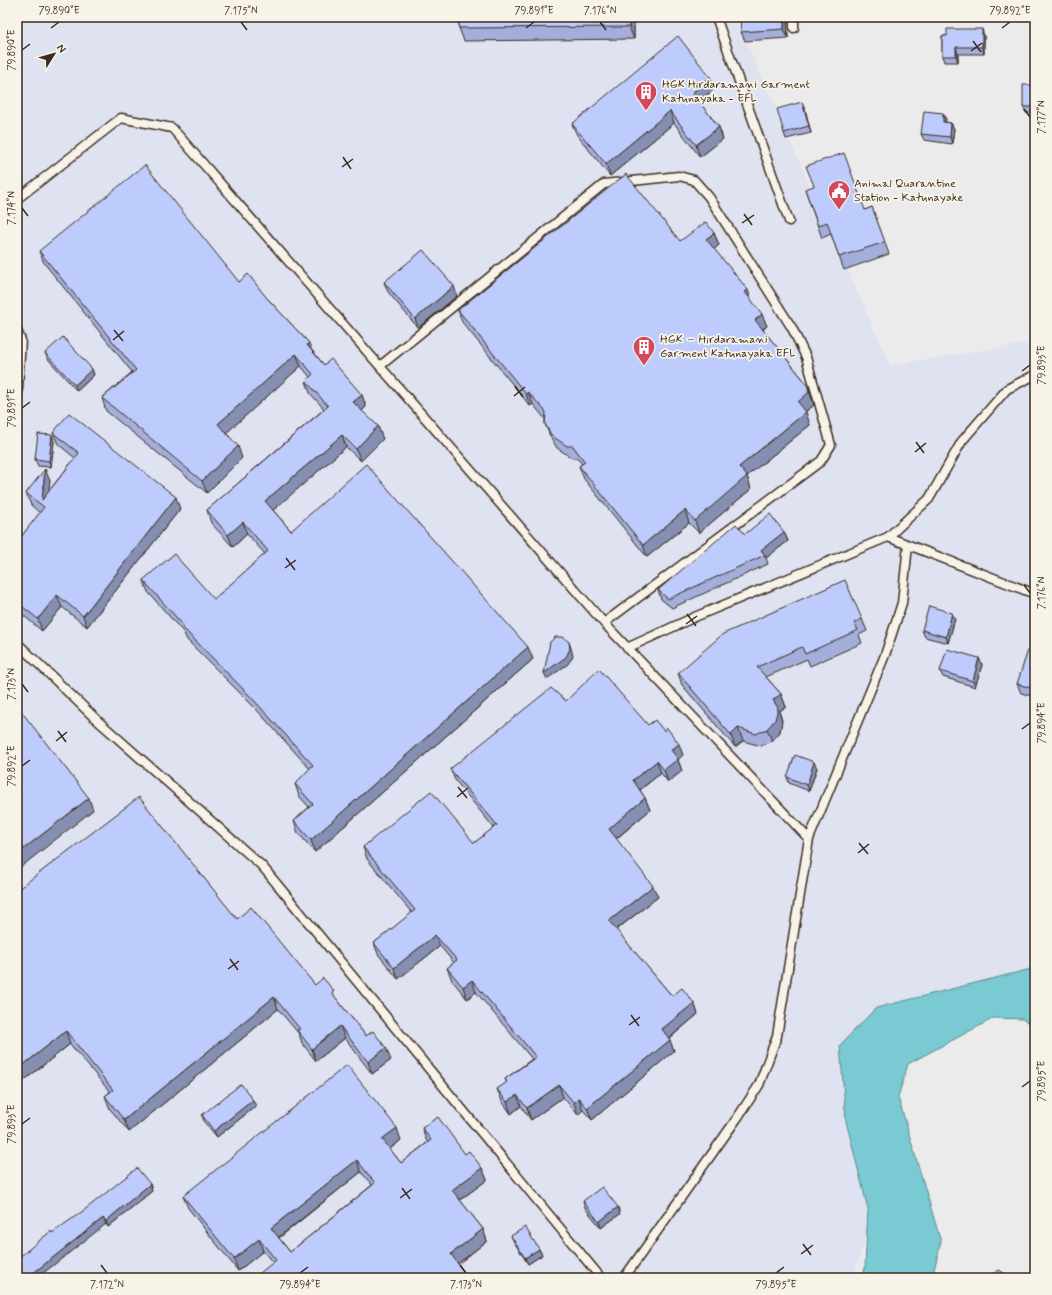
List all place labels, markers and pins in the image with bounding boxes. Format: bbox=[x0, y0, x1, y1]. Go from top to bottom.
place label: HGK Hirdaramani Garment Katunayaka - EFL bbox=[662, 77, 810, 107]
building icon: HGK Hirdaramani Garment Katunayaka - EFL bbox=[633, 79, 659, 112]
place label: Animal Quarantine Station - Katunayake bbox=[854, 176, 964, 206]
public building icon: Animal Quarantine Station - Katunayake bbox=[826, 178, 852, 211]
place label: HGK – Hirdaramani Garment Katunayaka EFL bbox=[660, 332, 795, 362]
building icon: HGK – Hirdaramani Garment Katunayaka EFL bbox=[631, 334, 657, 367]

